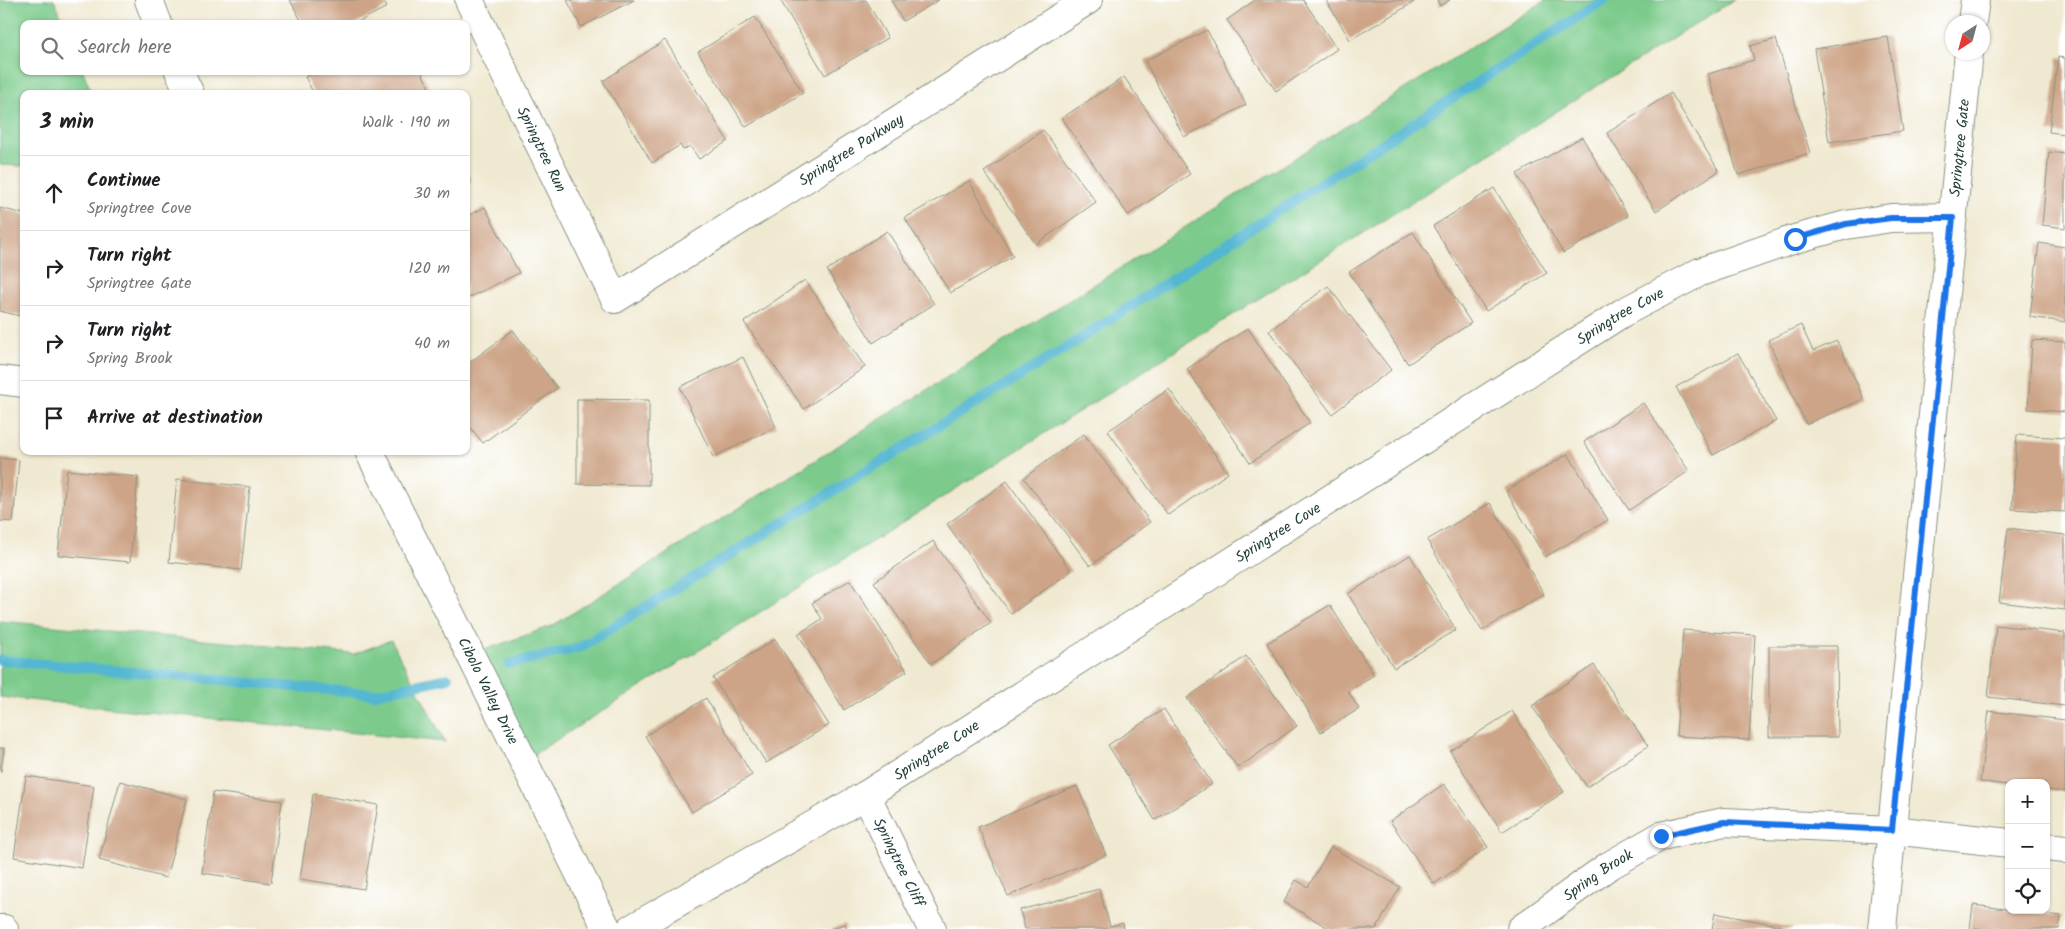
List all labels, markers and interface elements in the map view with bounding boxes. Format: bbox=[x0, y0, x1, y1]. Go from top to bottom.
north arrow bbox=[1945, 15, 1990, 60]
search box bbox=[20, 20, 470, 75]
text: Search here bbox=[78, 33, 172, 63]
icon: search bbox=[38, 34, 66, 62]
street label: Springtree Gate bbox=[1944, 98, 1977, 198]
street label: Springtree Run bbox=[510, 102, 572, 197]
text: 3 min bbox=[40, 106, 94, 139]
street label: Springtree Parkway bbox=[794, 108, 910, 193]
text: Walk · 190 m bbox=[362, 110, 450, 135]
text: Continue bbox=[87, 166, 160, 196]
icon: ahead bbox=[40, 179, 68, 207]
text: 30 m bbox=[414, 181, 450, 206]
text: Springtree Cove bbox=[87, 196, 191, 221]
route start bbox=[1784, 228, 1807, 251]
text: Turn right bbox=[87, 241, 172, 271]
icon: right bbox=[40, 254, 68, 282]
text: 120 m bbox=[409, 256, 450, 281]
text: Springtree Gate bbox=[87, 271, 191, 296]
street label: Springtree Cove bbox=[1572, 282, 1669, 352]
text: Turn right bbox=[87, 316, 172, 346]
icon: right bbox=[40, 329, 68, 357]
text: 40 m bbox=[414, 331, 450, 356]
text: Spring Brook bbox=[87, 346, 172, 371]
text: Arrive at destination bbox=[87, 403, 263, 433]
icon: arrive bbox=[40, 404, 68, 432]
street label: Springtree Cove bbox=[1231, 497, 1326, 570]
street label: Cibolo Valley Drive bbox=[451, 633, 525, 749]
street label: Springtree Cove bbox=[889, 714, 985, 787]
map controls bbox=[2005, 779, 2050, 914]
button: + bbox=[2005, 779, 2050, 824]
street label: Springtree Cliff bbox=[866, 814, 931, 913]
button: − bbox=[2005, 824, 2050, 869]
route end bbox=[1650, 825, 1673, 848]
street label: Spring Brook bbox=[1558, 843, 1639, 908]
button: locate bbox=[2005, 869, 2050, 914]

